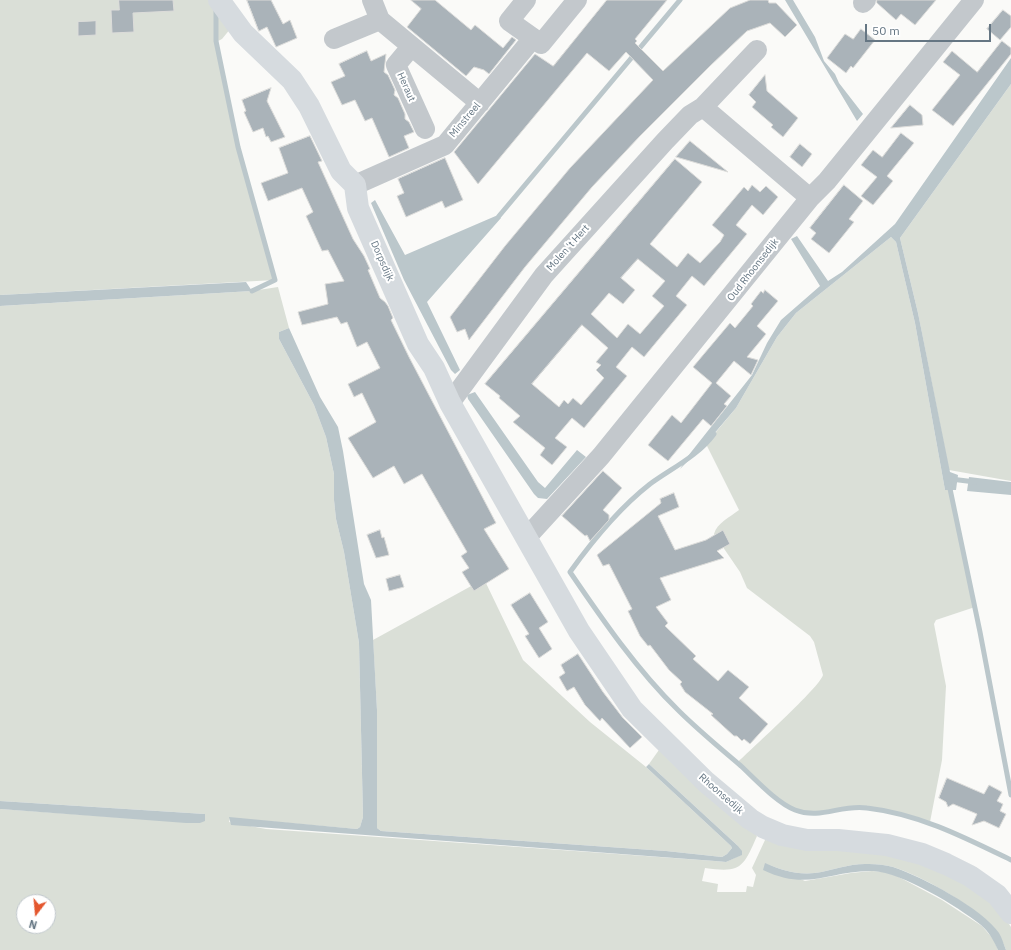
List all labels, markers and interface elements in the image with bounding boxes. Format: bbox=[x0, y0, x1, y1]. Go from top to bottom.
scale bar bbox=[867, 16, 993, 42]
text: 50 m bbox=[872, 23, 900, 38]
street label: Heraut bbox=[394, 71, 418, 103]
street label: Minstreel bbox=[447, 100, 483, 140]
street label: Molen 't Hert bbox=[544, 222, 592, 274]
street label: Oud Rhoonsedijk bbox=[725, 236, 781, 304]
street label: Dorpsdijk bbox=[368, 239, 396, 283]
street label: Rhoonsedijk bbox=[696, 771, 746, 817]
north arrow bbox=[16, 894, 56, 934]
text: N bbox=[27, 917, 39, 932]

